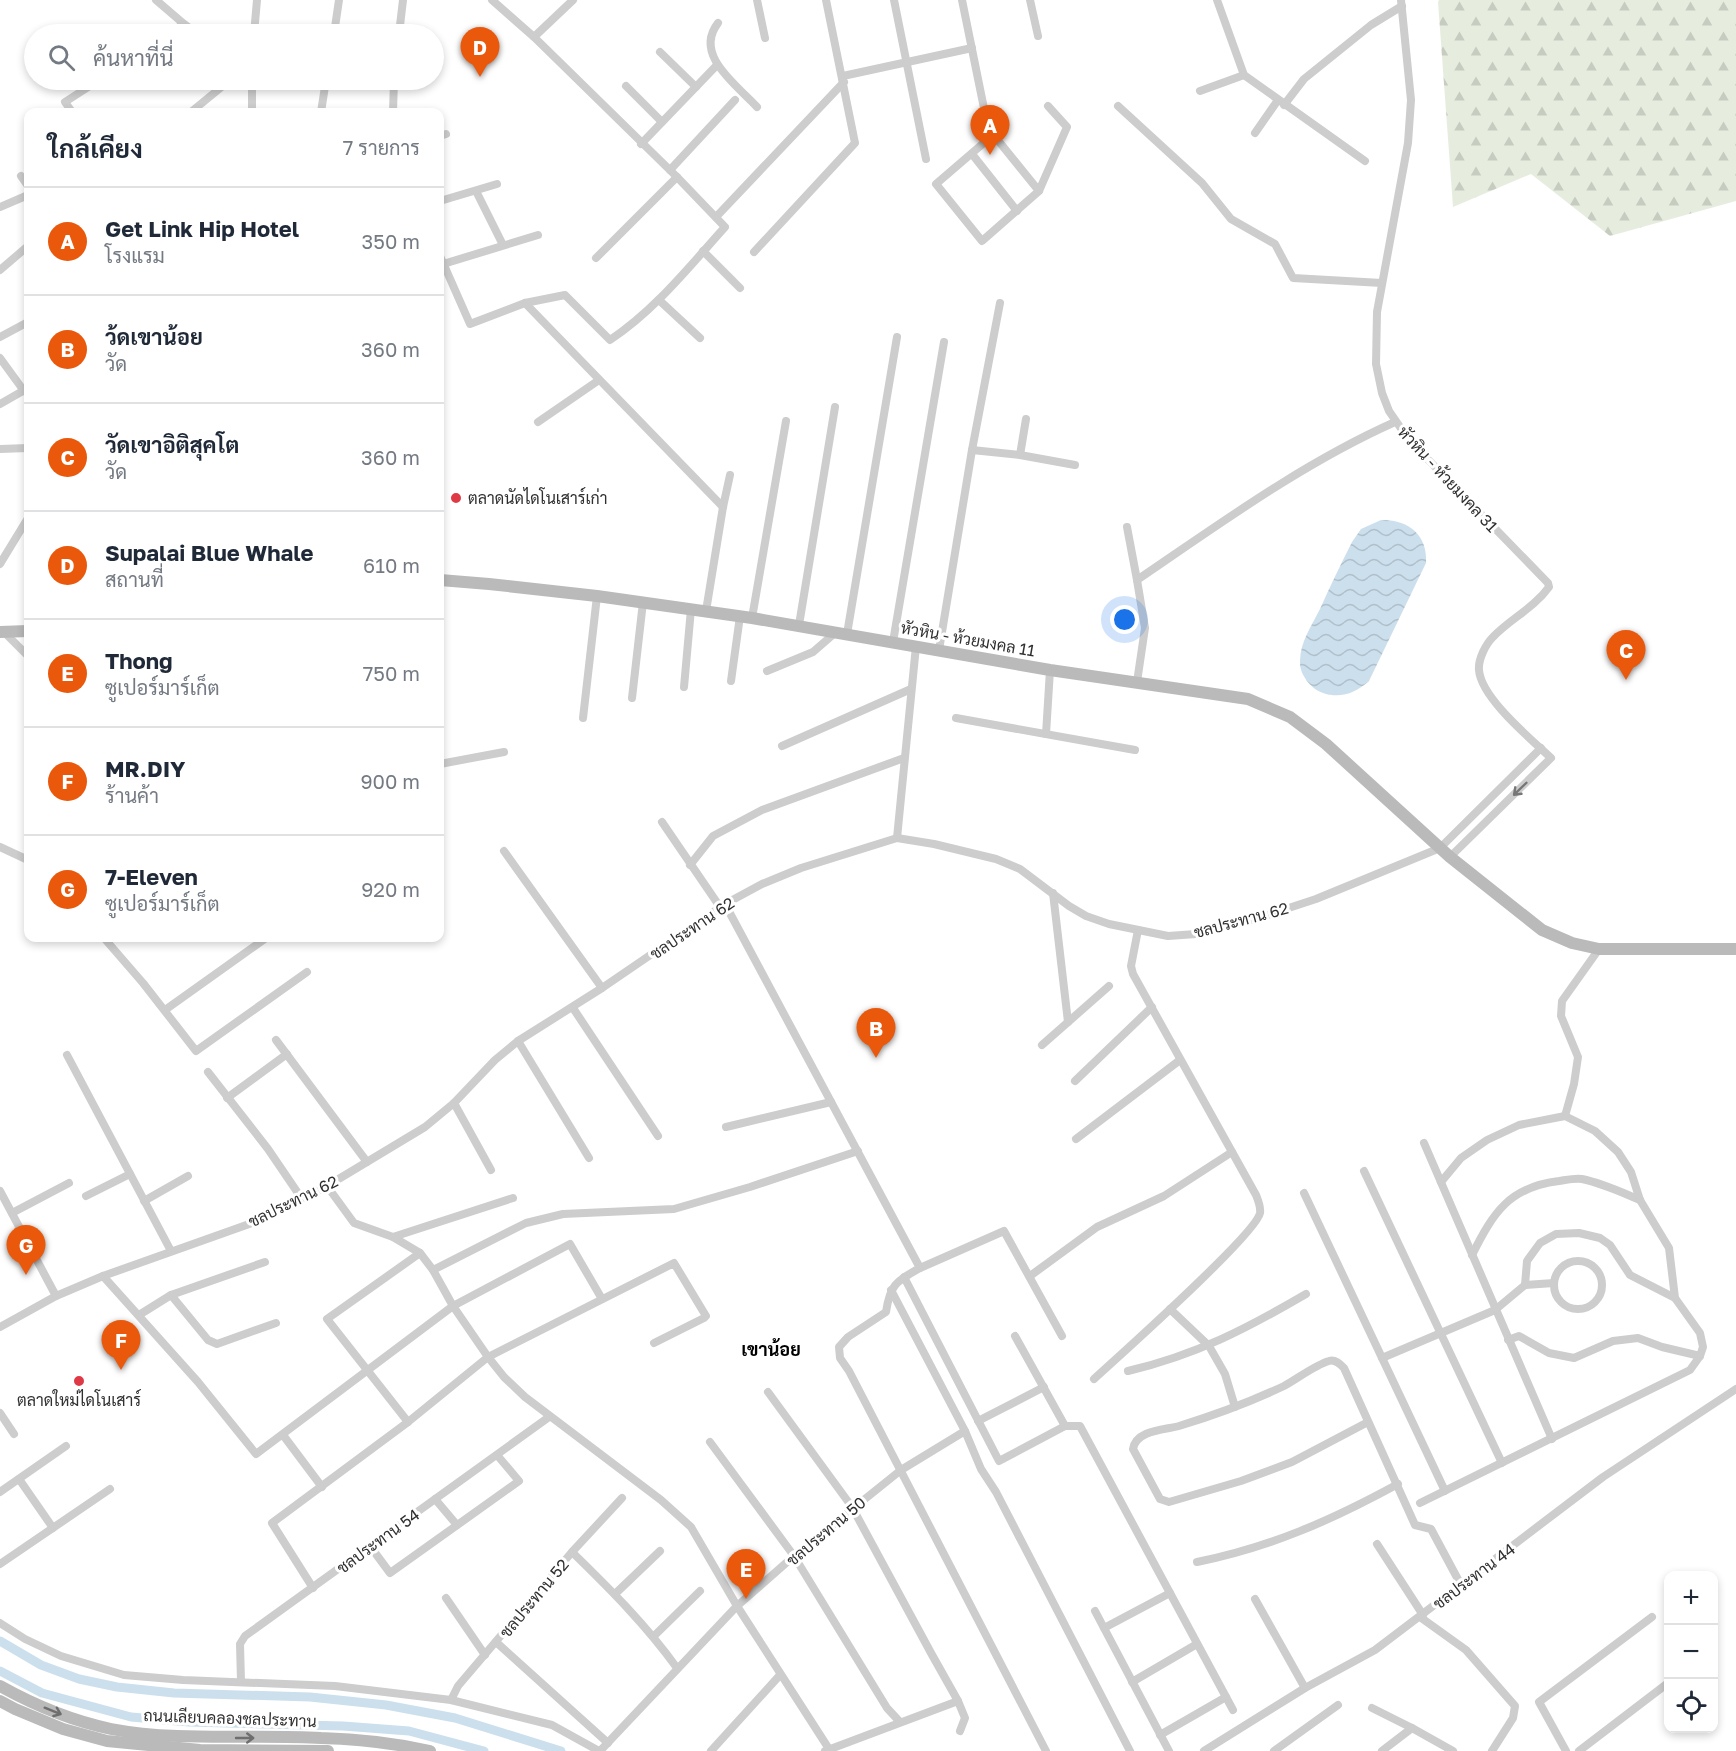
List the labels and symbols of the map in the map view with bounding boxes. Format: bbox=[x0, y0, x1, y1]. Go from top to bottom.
pin: D bbox=[460, 28, 500, 77]
pin: A bbox=[970, 106, 1010, 155]
street label: หัวหิน - ห้วยมงคล 31 bbox=[1394, 422, 1502, 536]
place label: ตลาดนัดไดโนเสาร์เก่า bbox=[468, 486, 608, 508]
marker: ตลาดนัดไดโนเสาร์เก่า bbox=[449, 491, 463, 505]
your location bbox=[1110, 605, 1139, 634]
street label: หัวหิน - ห้วยมงคล 11 bbox=[899, 617, 1037, 661]
pin: C bbox=[1606, 630, 1646, 680]
one-way arrow bbox=[1513, 781, 1528, 796]
street label: ชลประทาน 62 bbox=[646, 893, 738, 963]
street label: ชลประทาน 62 bbox=[1191, 898, 1291, 942]
pin: B bbox=[856, 1008, 896, 1058]
street label: ชลประทาน 62 bbox=[245, 1171, 341, 1231]
pin: G bbox=[6, 1226, 46, 1275]
pin: F bbox=[102, 1320, 140, 1370]
district label: เขาน้อย bbox=[741, 1338, 801, 1360]
marker: ตลาดใหม่ไดโนเสาร์ bbox=[72, 1374, 86, 1388]
place label: ตลาดใหม่ไดโนเสาร์ bbox=[17, 1388, 141, 1410]
street label: ชลประทาน 50 bbox=[782, 1492, 870, 1570]
street label: ชลประทาน 54 bbox=[333, 1504, 423, 1578]
street label: ชลประทาน 44 bbox=[1429, 1539, 1519, 1613]
pin: E bbox=[726, 1550, 766, 1599]
street label: ชลประทาน 52 bbox=[495, 1555, 573, 1641]
street label: ถนนเลียบคลองชลประทาน bbox=[143, 1704, 317, 1731]
one-way arrow bbox=[43, 1706, 62, 1717]
one-way arrow bbox=[234, 1732, 254, 1744]

